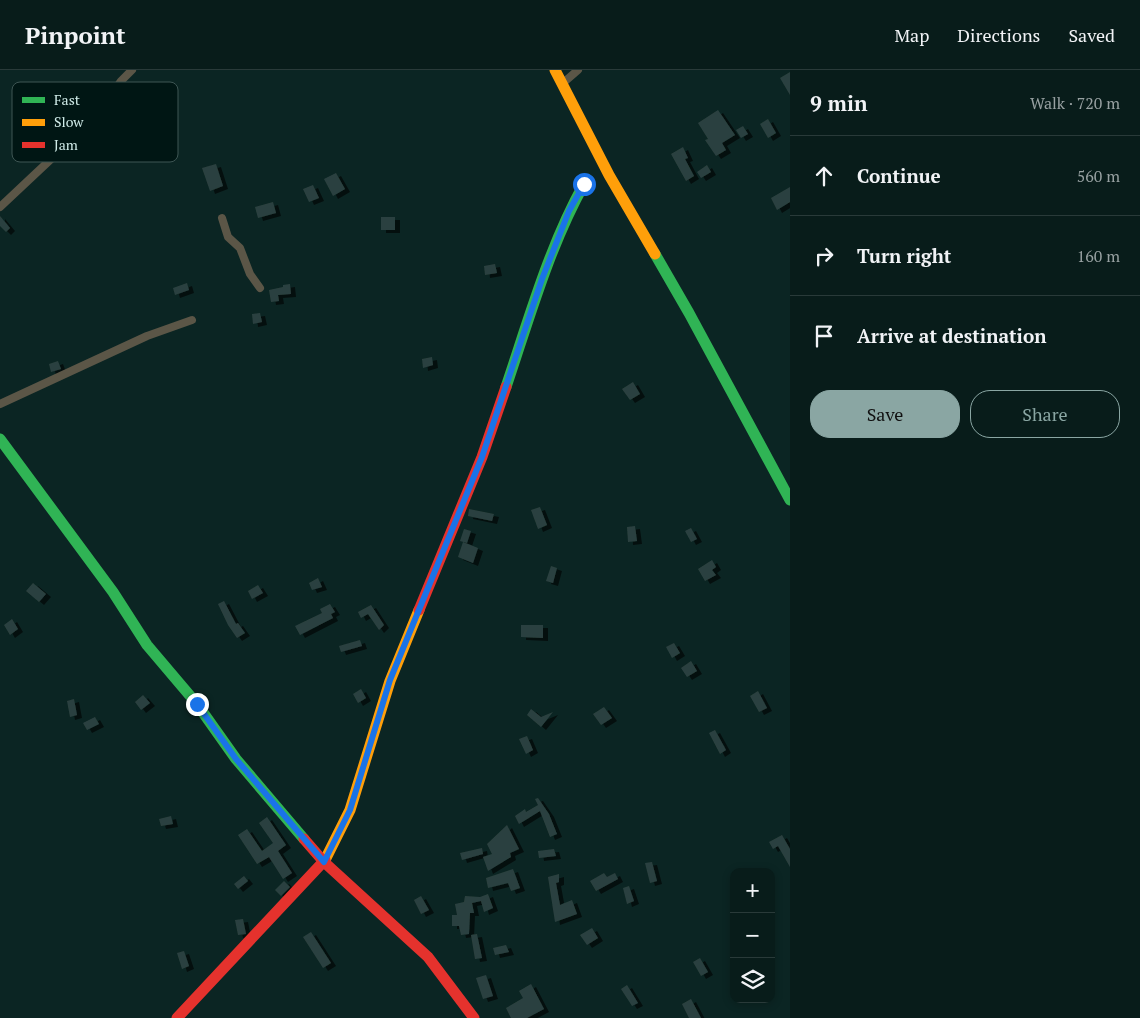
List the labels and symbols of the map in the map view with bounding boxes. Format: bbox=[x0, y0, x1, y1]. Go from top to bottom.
legend bbox=[12, 82, 178, 162]
text: Fast bbox=[54, 90, 81, 109]
text: Slow bbox=[54, 112, 84, 131]
text: Jam bbox=[54, 135, 78, 154]
route start bbox=[573, 173, 596, 196]
route end bbox=[186, 693, 209, 716]

